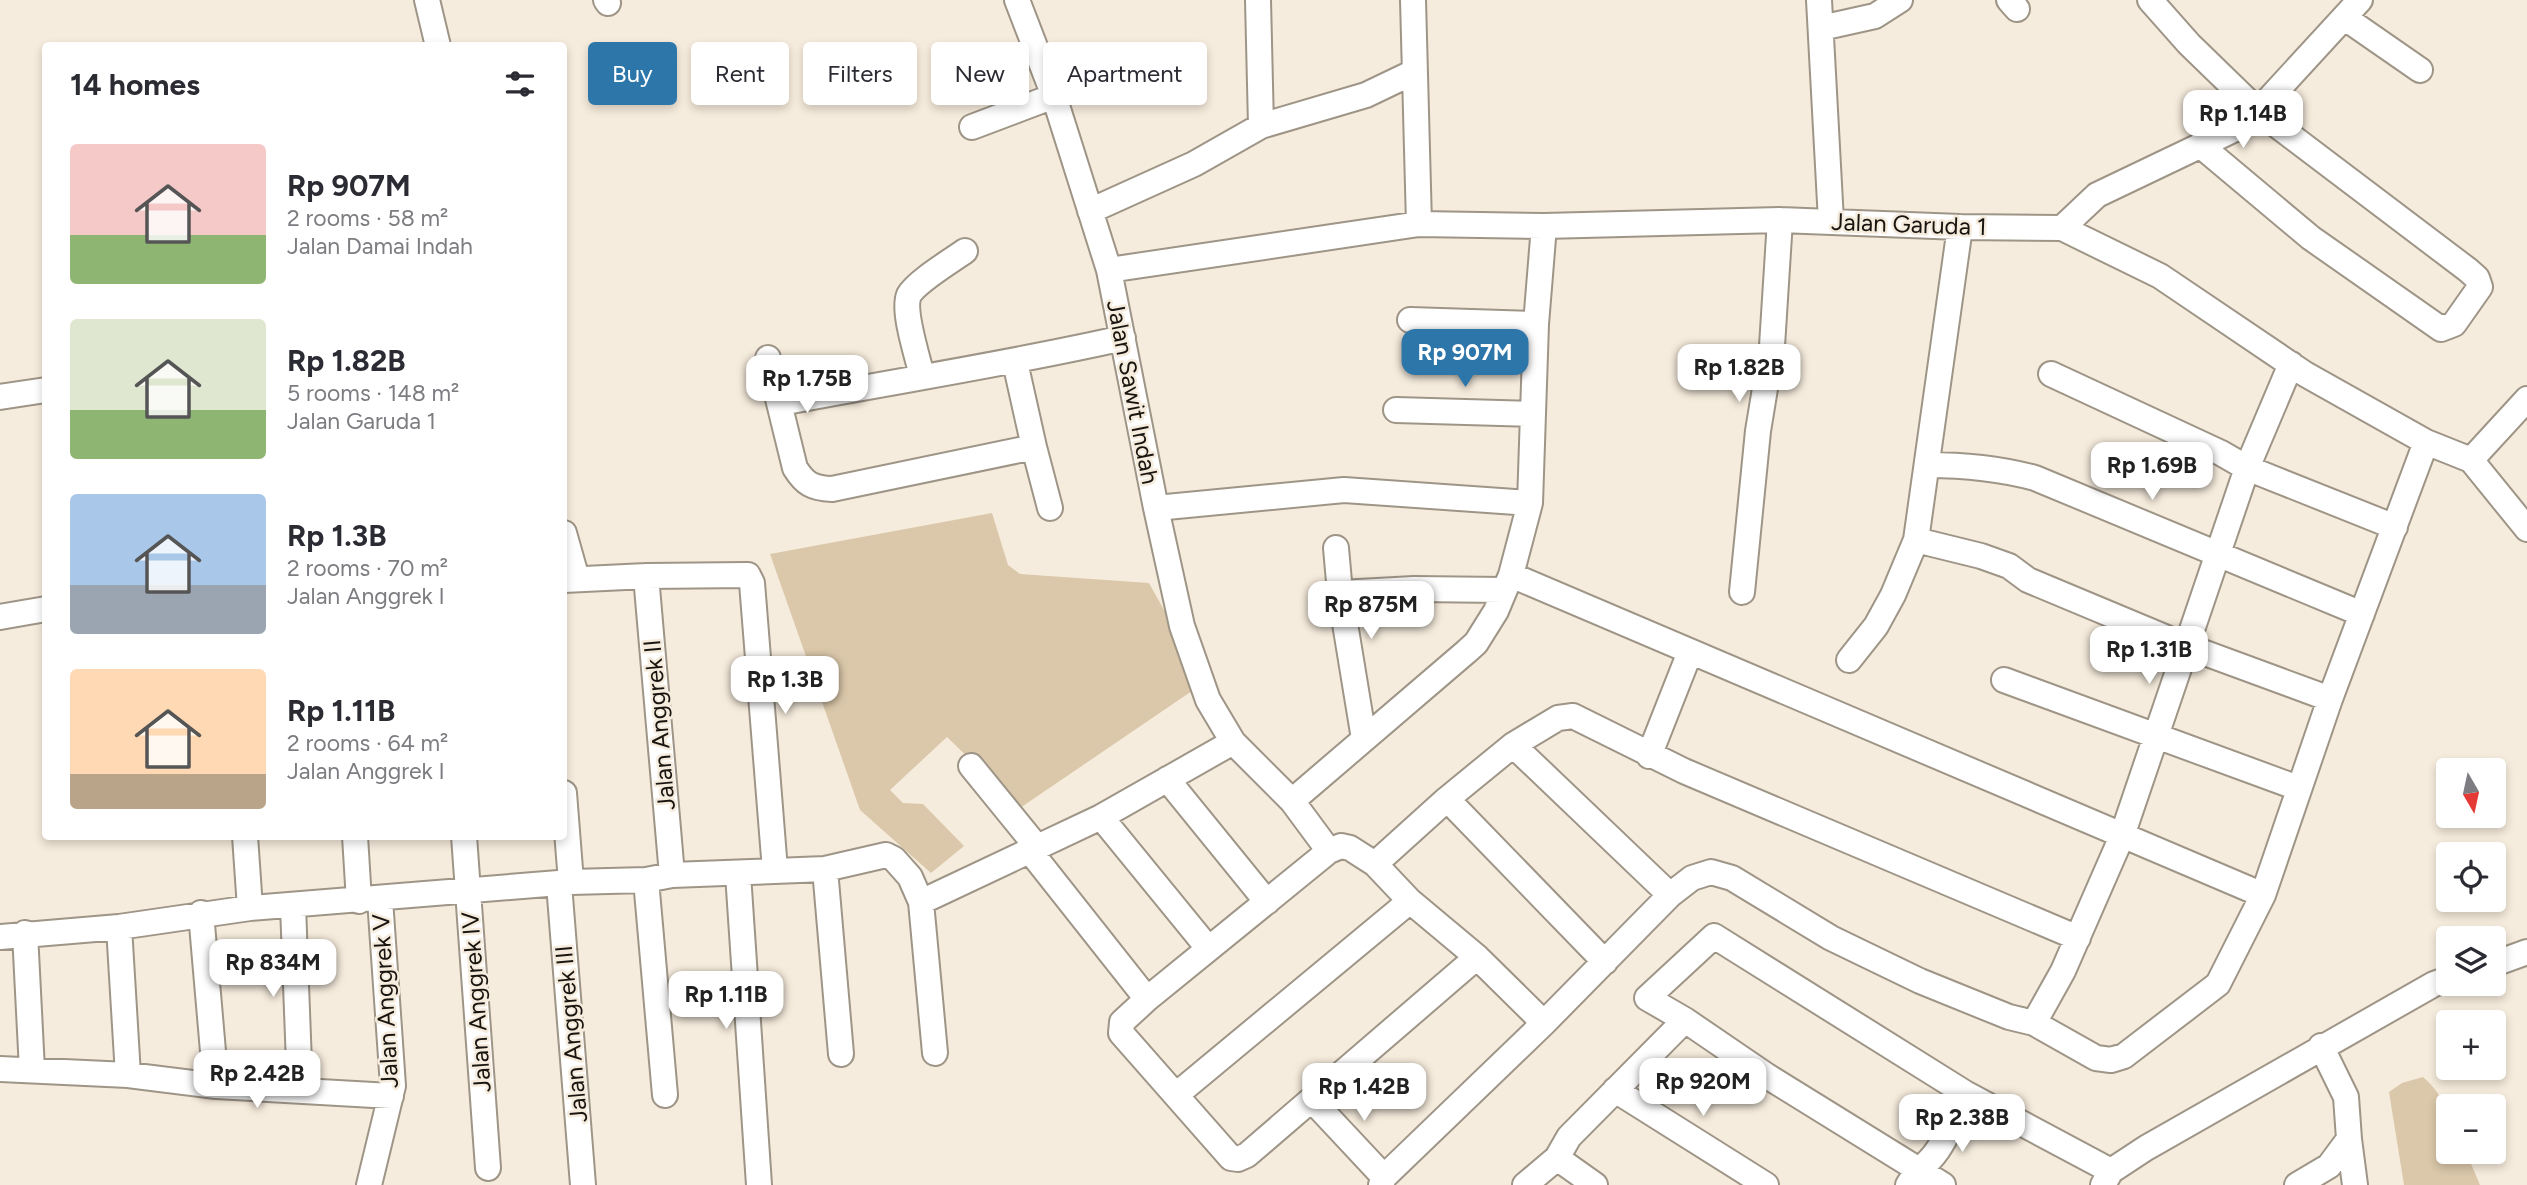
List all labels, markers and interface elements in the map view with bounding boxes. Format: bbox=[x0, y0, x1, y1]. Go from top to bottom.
chip: Buy bbox=[588, 42, 677, 105]
chip: Rent bbox=[691, 42, 789, 105]
chip: Filters bbox=[803, 42, 917, 105]
chip: New bbox=[931, 42, 1029, 105]
chip: Apartment bbox=[1043, 42, 1207, 105]
icon: filters bbox=[501, 65, 539, 103]
text: 14 homes bbox=[70, 66, 200, 103]
pin: Rp 1.14B bbox=[2171, 90, 2315, 150]
text: Rp 1.14B bbox=[2199, 99, 2287, 127]
text: Rp 907M bbox=[287, 167, 411, 204]
icon: home bbox=[126, 172, 210, 256]
text: 2 rooms · 58 m² bbox=[287, 204, 448, 232]
street label: Jalan Garuda 1 bbox=[1831, 207, 1987, 241]
text: Jalan Damai Indah bbox=[287, 232, 473, 260]
street label: Jalan Sawit Indah bbox=[1101, 297, 1165, 487]
pin: Rp 907M bbox=[1400, 330, 1530, 389]
text: Rp 907M bbox=[1418, 338, 1512, 366]
text: Rp 1.82B bbox=[287, 342, 406, 379]
pin: Rp 1.82B bbox=[1667, 344, 1811, 404]
icon: home bbox=[126, 347, 210, 431]
text: Rp 1.82B bbox=[1693, 353, 1785, 381]
pin: Rp 1.75B bbox=[735, 356, 879, 415]
text: Rp 1.75B bbox=[762, 364, 852, 392]
text: 5 rooms · 148 m² bbox=[287, 379, 459, 407]
text: Jalan Garuda 1 bbox=[287, 407, 436, 435]
pin: Rp 1.69B bbox=[2080, 442, 2224, 502]
text: Rp 1.69B bbox=[2107, 451, 2197, 479]
text: Rp 1.3B bbox=[287, 517, 387, 554]
icon: home bbox=[126, 522, 210, 606]
text: 2 rooms · 70 m² bbox=[287, 554, 448, 582]
text: Jalan Anggrek I bbox=[287, 582, 445, 610]
pin: Rp 875M bbox=[1306, 582, 1436, 641]
text: Rp 875M bbox=[1324, 590, 1418, 618]
pin: Rp 1.31B bbox=[2077, 626, 2221, 686]
text: Rp 1.31B bbox=[2106, 635, 2192, 663]
street label: Jalan Anggrek II bbox=[637, 639, 681, 811]
pin: Rp 1.3B bbox=[720, 656, 850, 716]
text: Rp 1.3B bbox=[747, 665, 823, 693]
text: Rp 1.11B bbox=[287, 692, 395, 729]
icon: home bbox=[126, 697, 210, 781]
text: 2 rooms · 64 m² bbox=[287, 729, 448, 757]
text: Jalan Anggrek I bbox=[287, 757, 445, 785]
north arrow bbox=[2436, 758, 2506, 828]
map controls bbox=[2436, 758, 2506, 1164]
button: locate bbox=[2436, 842, 2506, 912]
street label: Jalan Anggrek IV bbox=[455, 910, 497, 1093]
street label: Jalan Anggrek V bbox=[366, 913, 404, 1089]
button: layers bbox=[2436, 926, 2506, 996]
pin: Rp 834M bbox=[208, 940, 338, 999]
street label: Jalan Anggrek III bbox=[549, 944, 593, 1124]
text: Rp 834M bbox=[225, 948, 321, 976]
pin: Rp 1.11B bbox=[654, 972, 798, 1031]
text: Rp 1.11B bbox=[684, 980, 768, 1008]
button: + bbox=[2436, 1010, 2506, 1080]
pin: Rp 2.42B bbox=[185, 1050, 329, 1110]
pin: Rp 920M bbox=[1638, 1058, 1768, 1118]
text: Rp 2.42B bbox=[209, 1059, 305, 1087]
pin: Rp 1.42B bbox=[1292, 1064, 1436, 1123]
text: Rp 920M bbox=[1655, 1067, 1751, 1095]
text: Rp 1.42B bbox=[1318, 1072, 1410, 1100]
pin: Rp 2.38B bbox=[1890, 1094, 2034, 1154]
button: − bbox=[2436, 1094, 2506, 1164]
text: Rp 2.38B bbox=[1915, 1103, 2009, 1131]

